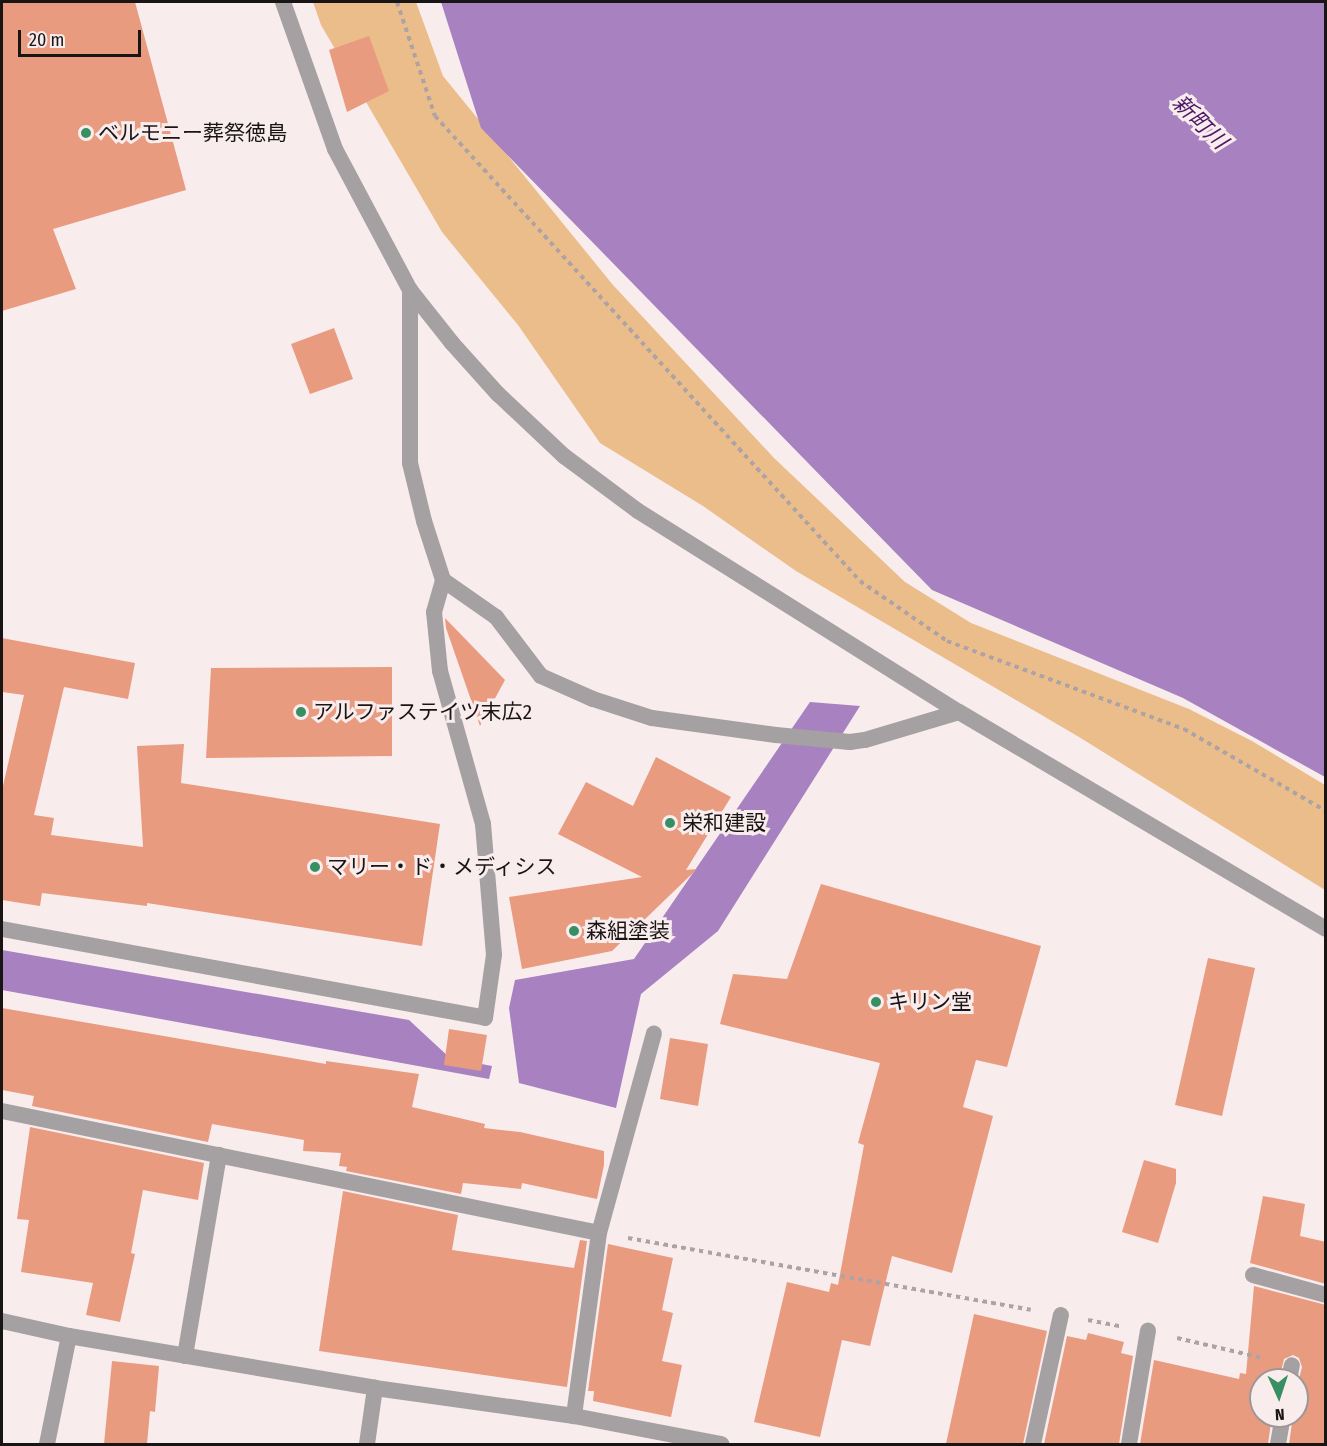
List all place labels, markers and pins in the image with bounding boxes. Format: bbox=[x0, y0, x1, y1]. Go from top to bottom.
place label: ベルモニー葬祭徳島 bbox=[98, 120, 287, 146]
marker: ベルモニー葬祭徳島 bbox=[79, 126, 93, 140]
place label: アルファステイツ末広2 bbox=[313, 699, 532, 725]
marker: アルファステイツ末広2 bbox=[294, 705, 308, 719]
place label: 栄和建設 bbox=[682, 810, 766, 836]
marker: 栄和建設 bbox=[663, 816, 677, 830]
place label: マリー・ド・メディシス bbox=[327, 854, 558, 880]
marker: マリー・ド・メディシス bbox=[308, 860, 322, 874]
place label: 森組塗装 bbox=[586, 918, 670, 944]
marker: 森組塗装 bbox=[567, 924, 581, 938]
place label: キリン堂 bbox=[888, 989, 972, 1015]
marker: キリン堂 bbox=[869, 995, 883, 1009]

